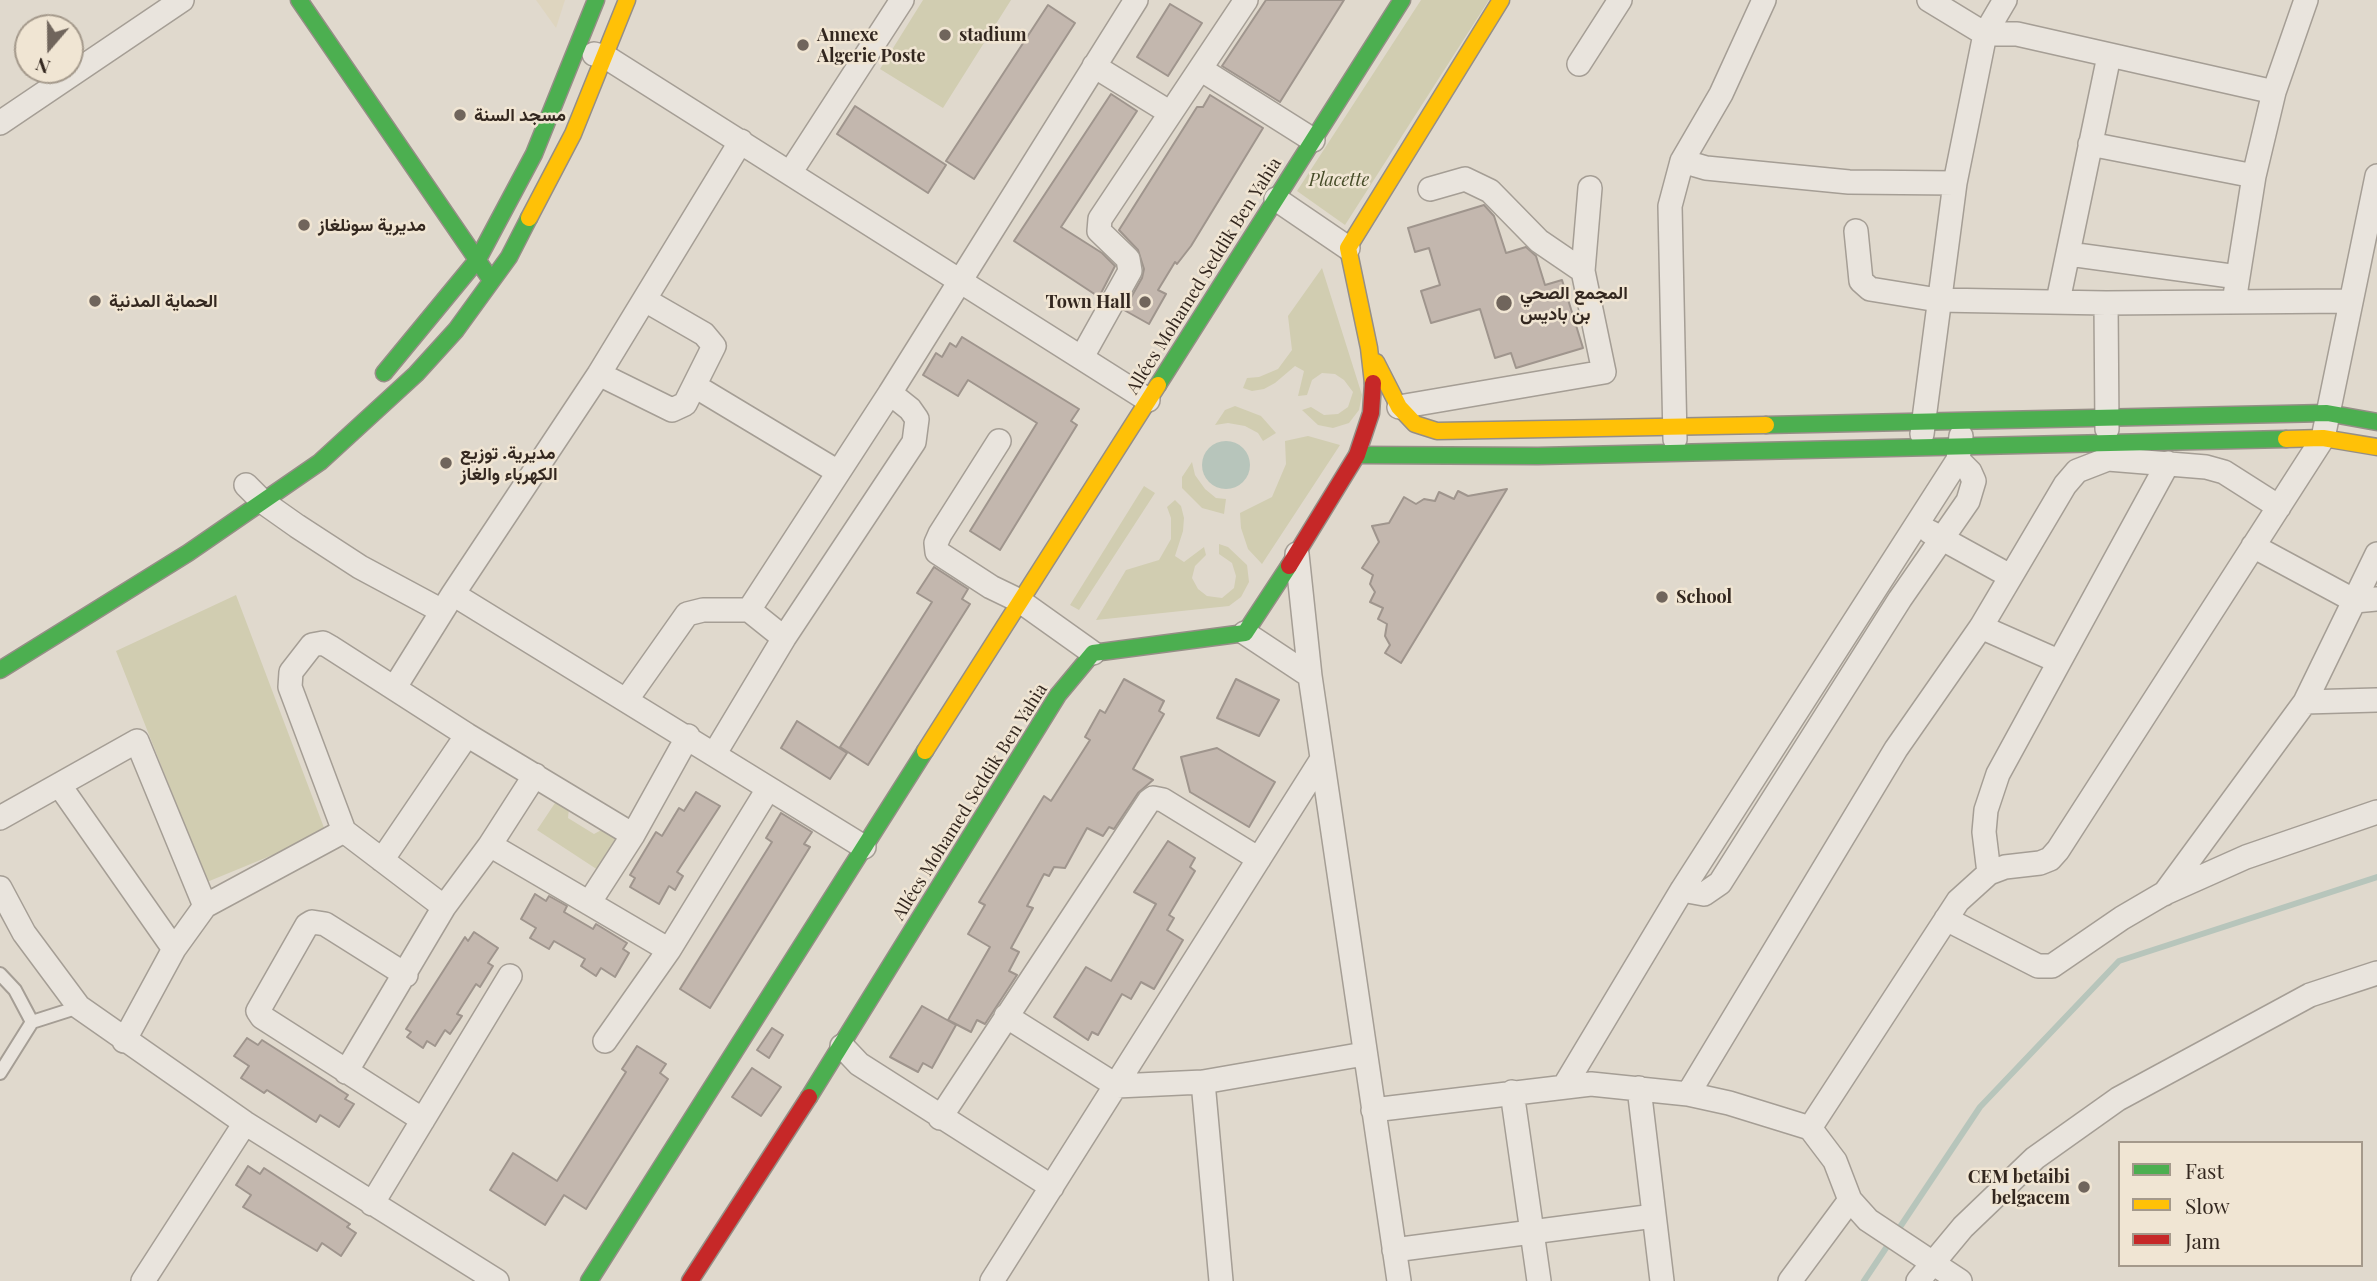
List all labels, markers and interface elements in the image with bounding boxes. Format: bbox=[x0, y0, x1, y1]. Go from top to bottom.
north arrow bbox=[14, 14, 84, 84]
place label: Annexe Algerie Poste bbox=[817, 24, 926, 66]
place label: stadium bbox=[959, 24, 1027, 46]
marker: stadium bbox=[937, 27, 953, 43]
marker: Annexe Algerie Poste bbox=[795, 37, 811, 53]
text: N bbox=[32, 52, 53, 81]
place label: مسجد السنة bbox=[474, 104, 566, 126]
marker: مسجد السنة bbox=[452, 107, 468, 123]
street label: Allées Mohamed Seddik Ben Yahia bbox=[1122, 154, 1286, 398]
park label: Placette bbox=[1309, 169, 1369, 191]
place label: مديرية سونلغاز bbox=[318, 214, 426, 236]
marker: مديرية سونلغاز bbox=[296, 217, 312, 233]
place label: المجمع الصحي بن باديس bbox=[1520, 282, 1628, 324]
place label: الحماية المدنية bbox=[109, 290, 218, 312]
place label: Town Hall bbox=[1045, 291, 1131, 313]
marker: الحماية المدنية bbox=[87, 293, 103, 309]
marker: المجمع الصحي بن باديس bbox=[1494, 293, 1514, 313]
marker: Town Hall bbox=[1137, 294, 1153, 310]
place label: مديرية. توزيع الكهرباء والغاز bbox=[460, 442, 558, 484]
marker: مديرية. توزيع الكهرباء والغاز bbox=[438, 455, 454, 471]
place label: School bbox=[1676, 586, 1732, 608]
marker: School bbox=[1654, 589, 1670, 605]
street label: Allées Mohamed Seddik Ben Yahia bbox=[888, 680, 1052, 924]
legend bbox=[2118, 1141, 2363, 1267]
text: Fast bbox=[2185, 1156, 2224, 1184]
place label: CEM betaibi belgacem bbox=[1968, 1166, 2070, 1208]
marker: CEM betaibi belgacem bbox=[2076, 1179, 2092, 1195]
text: Slow bbox=[2185, 1191, 2230, 1219]
text: Jam bbox=[2185, 1226, 2221, 1254]

